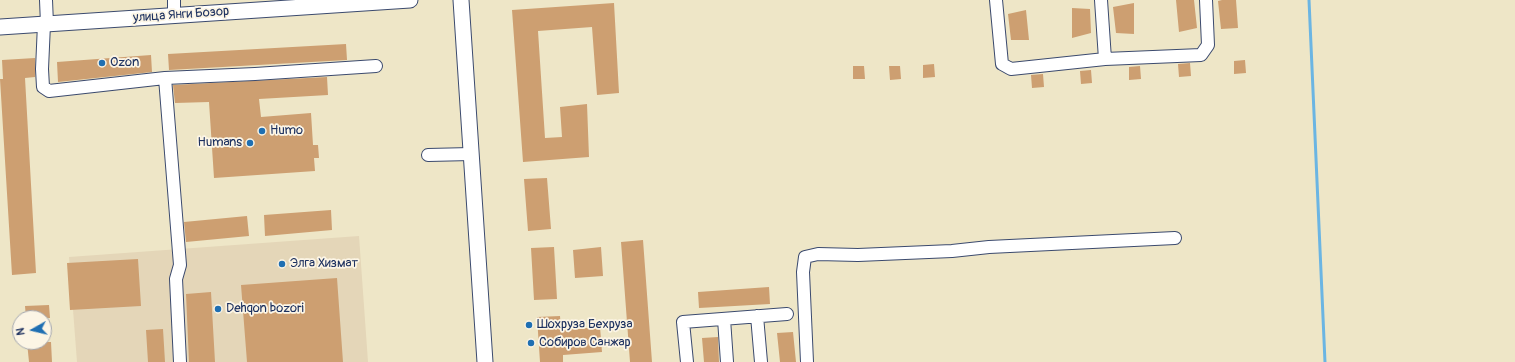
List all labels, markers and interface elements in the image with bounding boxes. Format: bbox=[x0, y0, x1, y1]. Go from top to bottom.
street label: улица Янги Бозор bbox=[132, 4, 230, 26]
place label: Ozon bbox=[110, 55, 139, 71]
marker: Ozon bbox=[97, 58, 107, 68]
place label: Humo bbox=[270, 123, 303, 139]
marker: Humo bbox=[257, 126, 267, 136]
place label: Humans bbox=[198, 135, 242, 151]
marker: Humans bbox=[245, 138, 255, 148]
place label: Элга Хизмат bbox=[290, 256, 358, 272]
marker: Элга Хизмат bbox=[277, 259, 287, 269]
place label: Dehqon bozori bbox=[226, 301, 304, 317]
marker: Dehqon bozori bbox=[213, 304, 223, 314]
north arrow bbox=[12, 310, 52, 350]
place label: Шохруза Бехруза bbox=[537, 317, 633, 333]
marker: Шохруза Бехруза bbox=[524, 320, 534, 330]
text: N bbox=[14, 327, 28, 336]
place label: Собиров Санжар bbox=[539, 335, 631, 351]
marker: Собиров Санжар bbox=[526, 338, 536, 348]

